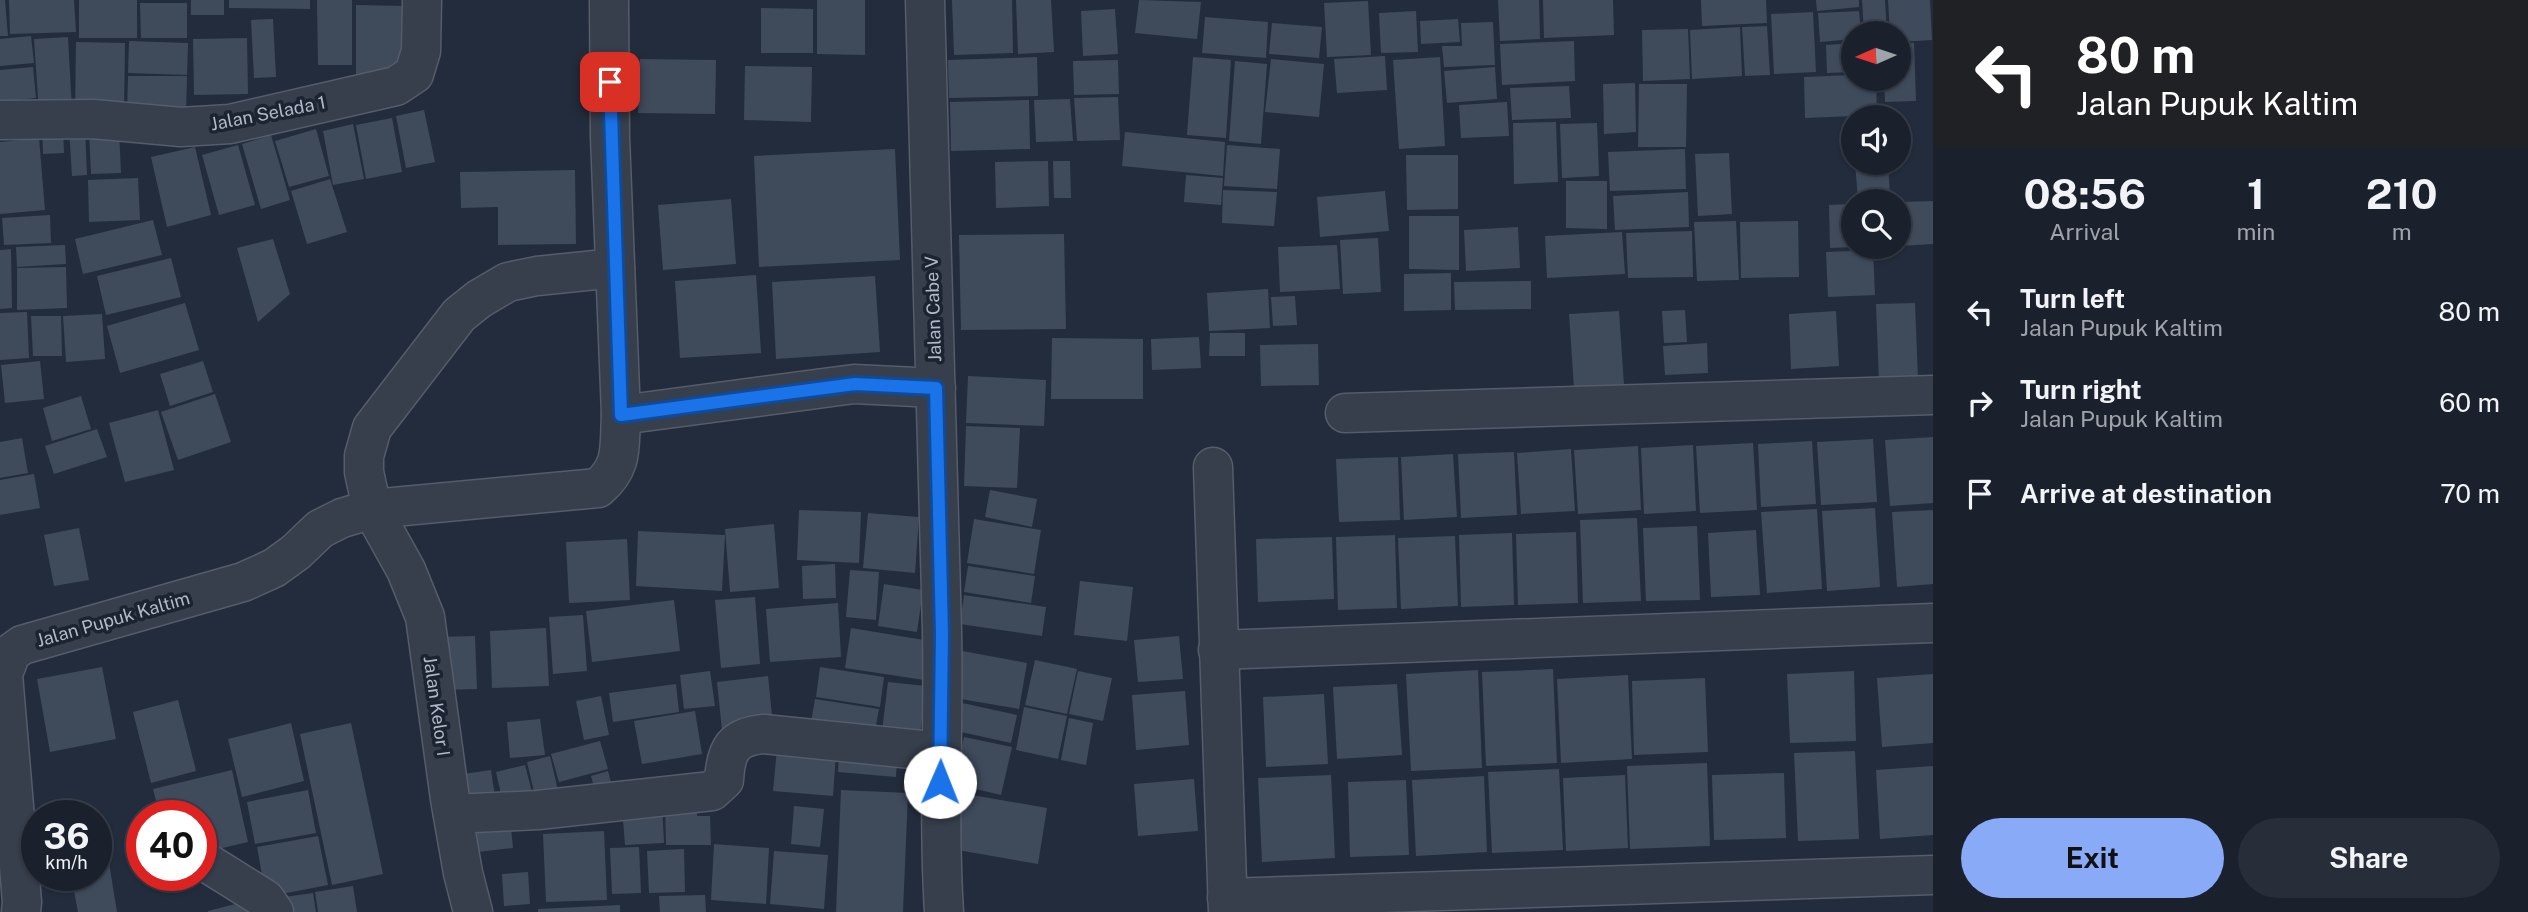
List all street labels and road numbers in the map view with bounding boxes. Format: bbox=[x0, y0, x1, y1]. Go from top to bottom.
street label: Jalan Selada 1 bbox=[209, 92, 327, 134]
street label: Jalan Cabe V bbox=[921, 256, 945, 362]
street label: Jalan Pupuk Kaltim bbox=[34, 587, 192, 651]
street label: Jalan Kelor I bbox=[420, 655, 454, 757]

